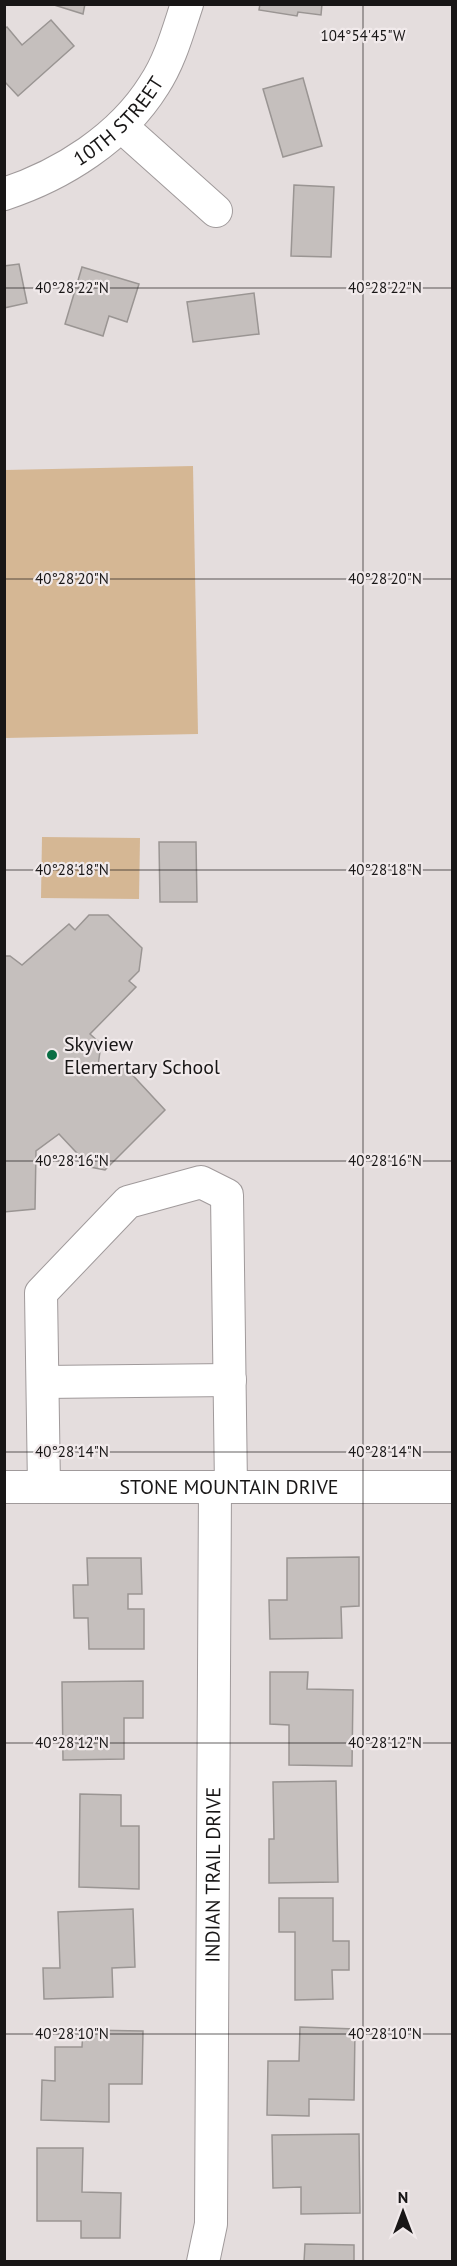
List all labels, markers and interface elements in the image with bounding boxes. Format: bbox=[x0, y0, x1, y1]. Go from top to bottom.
text: 104°54'45"W bbox=[321, 26, 406, 45]
street label: 10TH STREET bbox=[68, 71, 169, 172]
text: 40°28'22"N bbox=[35, 278, 109, 297]
text: 40°28'22"N bbox=[348, 278, 422, 297]
text: 40°28'20"N bbox=[35, 569, 109, 588]
text: 40°28'20"N bbox=[348, 569, 422, 588]
text: 40°28'18"N bbox=[35, 860, 109, 879]
text: 40°28'18"N bbox=[348, 860, 422, 879]
place label: Skyview Elemertary School bbox=[64, 1031, 220, 1080]
marker: Skyview Elemertary School bbox=[45, 1048, 59, 1062]
text: 40°28'16"N bbox=[35, 1151, 109, 1170]
text: 40°28'16"N bbox=[348, 1151, 422, 1170]
text: 40°28'14"N bbox=[35, 1442, 109, 1461]
text: 40°28'14"N bbox=[348, 1442, 422, 1461]
street label: STONE MOUNTAIN DRIVE bbox=[119, 1474, 339, 1500]
text: 40°28'12"N bbox=[35, 1733, 109, 1752]
text: 40°28'12"N bbox=[348, 1733, 422, 1752]
street label: INDIAN TRAIL DRIVE bbox=[199, 1787, 226, 1963]
text: 40°28'10"N bbox=[35, 2024, 109, 2043]
text: 40°28'10"N bbox=[348, 2024, 422, 2043]
north arrow bbox=[373, 2182, 433, 2242]
text: N bbox=[398, 2187, 408, 2207]

